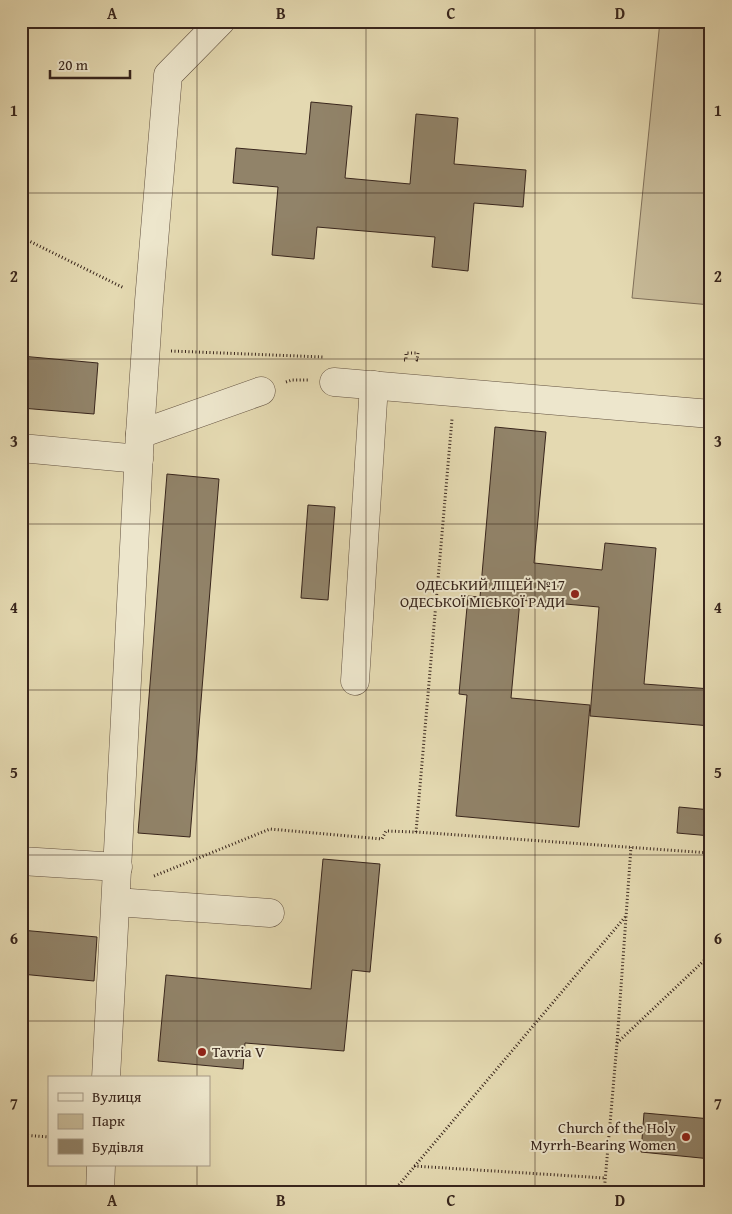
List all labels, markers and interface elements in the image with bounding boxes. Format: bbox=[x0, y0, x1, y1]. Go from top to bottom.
text: A bbox=[107, 1, 118, 25]
text: B bbox=[276, 1, 286, 25]
text: C bbox=[446, 1, 456, 25]
text: D bbox=[615, 1, 625, 25]
scale bar bbox=[50, 48, 130, 80]
text: 20 m bbox=[58, 54, 89, 75]
text: 1 bbox=[10, 98, 18, 122]
text: 1 bbox=[714, 98, 722, 122]
text: 2 bbox=[10, 264, 18, 288]
text: 2 bbox=[714, 264, 722, 288]
text: 3 bbox=[10, 429, 18, 453]
text: 3 bbox=[714, 429, 722, 453]
place label: ОДЕСЬКИЙ ЛІЦЕЙ №17 ОДЕСЬКОЇ МІСЬКОЇ РАДИ bbox=[400, 574, 565, 612]
marker: ОДЕСЬКИЙ ЛІЦЕЙ №17 ОДЕСЬКОЇ МІСЬКОЇ РАДИ bbox=[569, 588, 581, 600]
text: 4 bbox=[10, 595, 18, 619]
text: 4 bbox=[714, 595, 722, 619]
text: 5 bbox=[10, 760, 18, 784]
text: 5 bbox=[714, 760, 722, 784]
text: 6 bbox=[10, 926, 18, 950]
text: 6 bbox=[714, 926, 722, 950]
place label: Tavria V bbox=[212, 1041, 265, 1062]
marker: Tavria V bbox=[196, 1046, 208, 1058]
legend bbox=[48, 1076, 210, 1166]
text: Вулиця bbox=[92, 1086, 142, 1107]
text: 7 bbox=[10, 1091, 18, 1115]
text: 7 bbox=[714, 1091, 722, 1115]
text: Парк bbox=[92, 1110, 125, 1131]
place label: Church of the Holy Myrrh-Bearing Women bbox=[531, 1117, 677, 1155]
marker: Church of the Holy Myrrh-Bearing Women bbox=[680, 1131, 692, 1143]
text: Будівля bbox=[92, 1136, 144, 1157]
text: A bbox=[107, 1188, 118, 1212]
text: B bbox=[276, 1188, 286, 1212]
text: C bbox=[446, 1188, 456, 1212]
text: D bbox=[615, 1188, 625, 1212]

